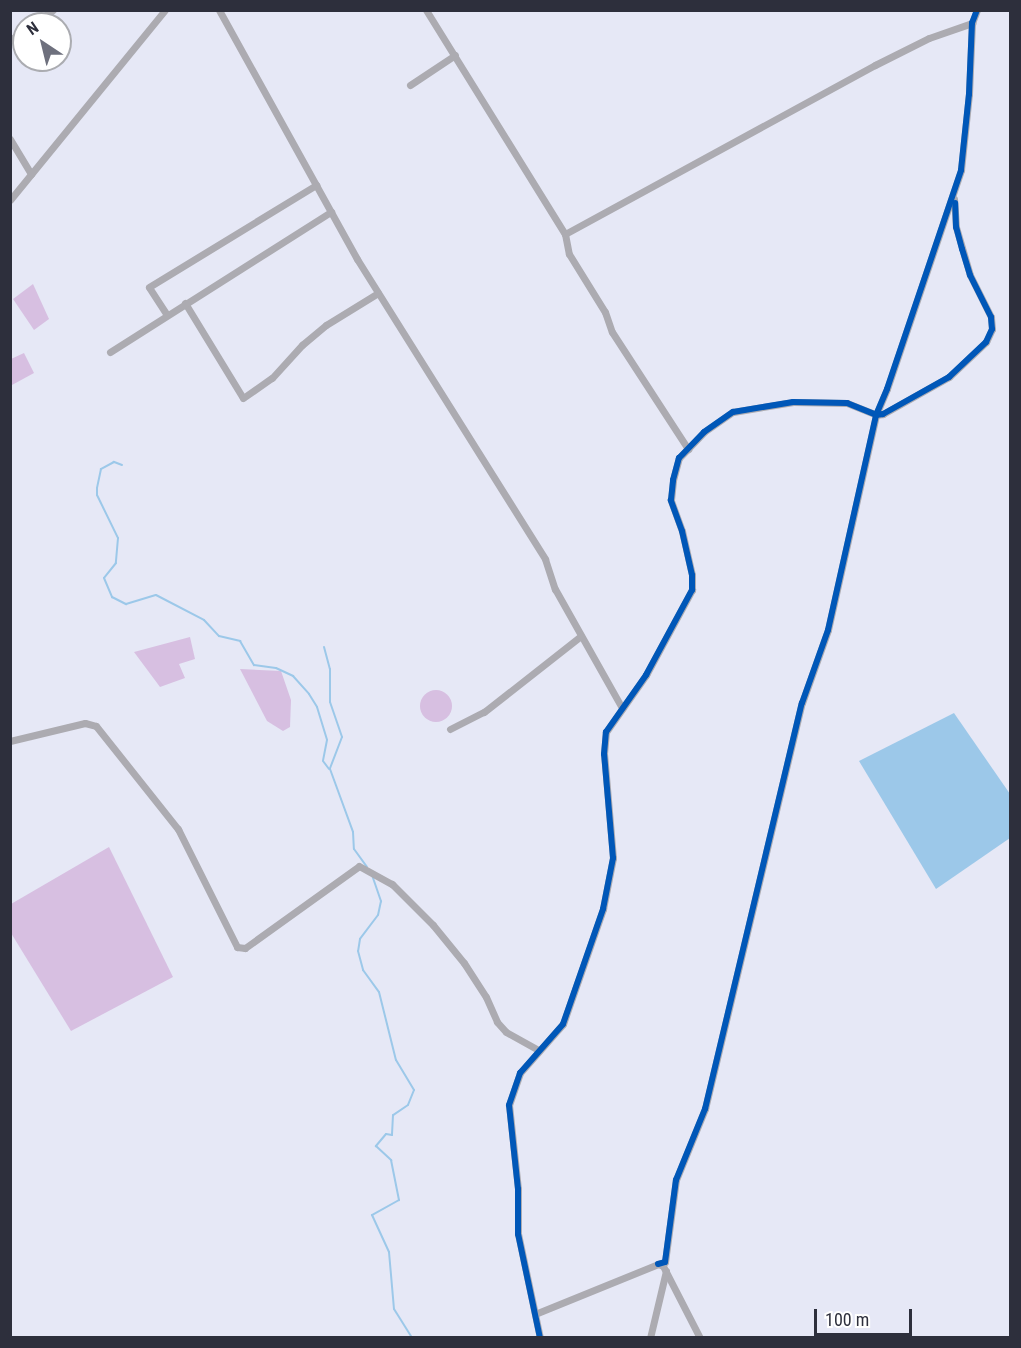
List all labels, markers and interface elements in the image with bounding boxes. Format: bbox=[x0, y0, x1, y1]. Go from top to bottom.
north arrow bbox=[12, 12, 72, 72]
text: N bbox=[23, 18, 42, 39]
scale bar bbox=[817, 1297, 914, 1335]
text: 100 m bbox=[825, 1309, 869, 1330]

